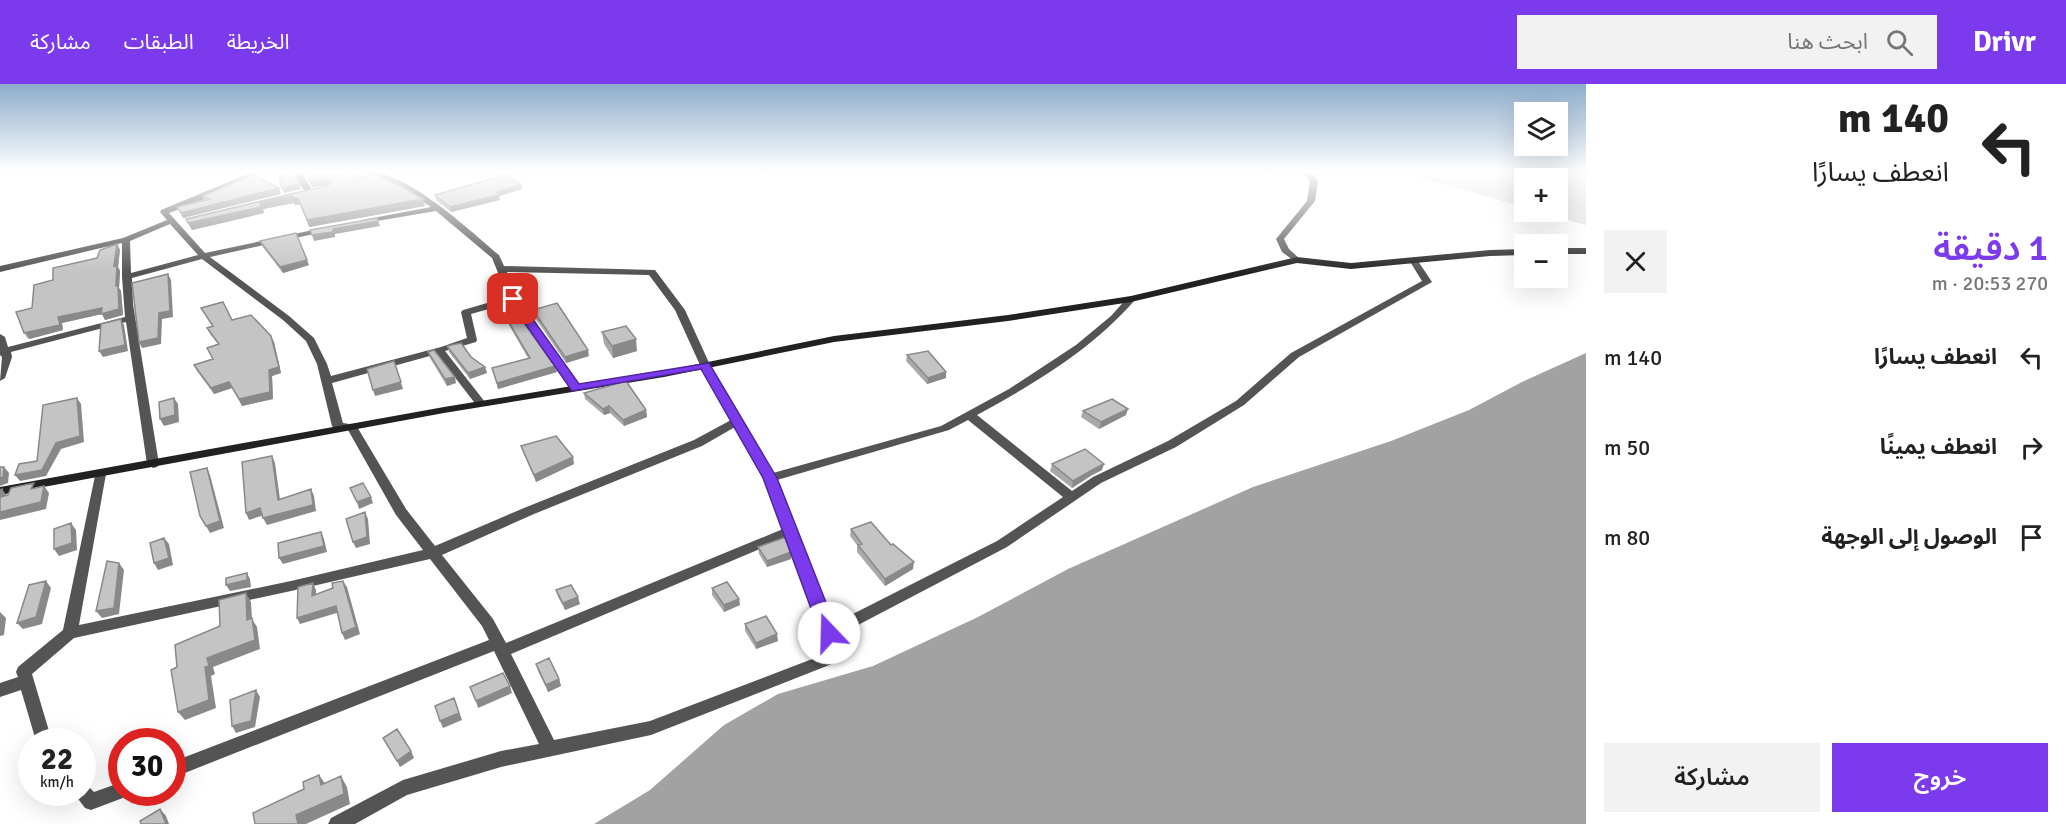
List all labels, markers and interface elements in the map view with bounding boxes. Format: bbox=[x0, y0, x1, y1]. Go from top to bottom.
search box bbox=[1517, 15, 1937, 69]
text: Drivr bbox=[1973, 25, 2036, 59]
icon: search bbox=[1883, 26, 1916, 59]
text: ابحث هنا bbox=[1787, 28, 1868, 55]
text: مشاركة bbox=[30, 29, 91, 55]
text: الطبقات bbox=[124, 29, 194, 55]
text: الخريطة bbox=[227, 29, 290, 55]
text: 140 m bbox=[1838, 93, 1949, 144]
map controls bbox=[1514, 102, 1568, 288]
button: layers bbox=[1514, 102, 1568, 156]
icon: left bbox=[1970, 108, 2048, 186]
text: انعطف يسارًا bbox=[1812, 156, 1949, 189]
button: + bbox=[1514, 168, 1568, 222]
text: 1 دقيقة bbox=[1933, 226, 2048, 271]
button: close bbox=[1604, 230, 1667, 293]
button: − bbox=[1514, 234, 1568, 288]
text: 270 m · 20:53 bbox=[1932, 271, 2048, 296]
pin bbox=[487, 273, 538, 324]
icon: arrive bbox=[496, 282, 529, 315]
icon: left bbox=[2015, 341, 2048, 374]
text: انعطف يسارًا bbox=[1874, 343, 1997, 370]
text: 140 m bbox=[1604, 344, 1662, 371]
icon: right bbox=[2015, 431, 2048, 464]
text: انعطف يمينًا bbox=[1880, 433, 1997, 460]
text: 50 m bbox=[1604, 434, 1650, 461]
icon: arrive bbox=[2015, 521, 2048, 554]
text: الوصول إلى الوجهة bbox=[1821, 523, 1997, 550]
text: 80 m bbox=[1604, 524, 1650, 551]
position arrow bbox=[797, 601, 861, 665]
speed limit sign: 30 bbox=[108, 728, 186, 806]
text: 22 bbox=[41, 741, 73, 778]
button: مشاركة bbox=[1604, 743, 1820, 812]
button: خروج bbox=[1832, 743, 2048, 812]
text: km/h bbox=[40, 773, 74, 791]

